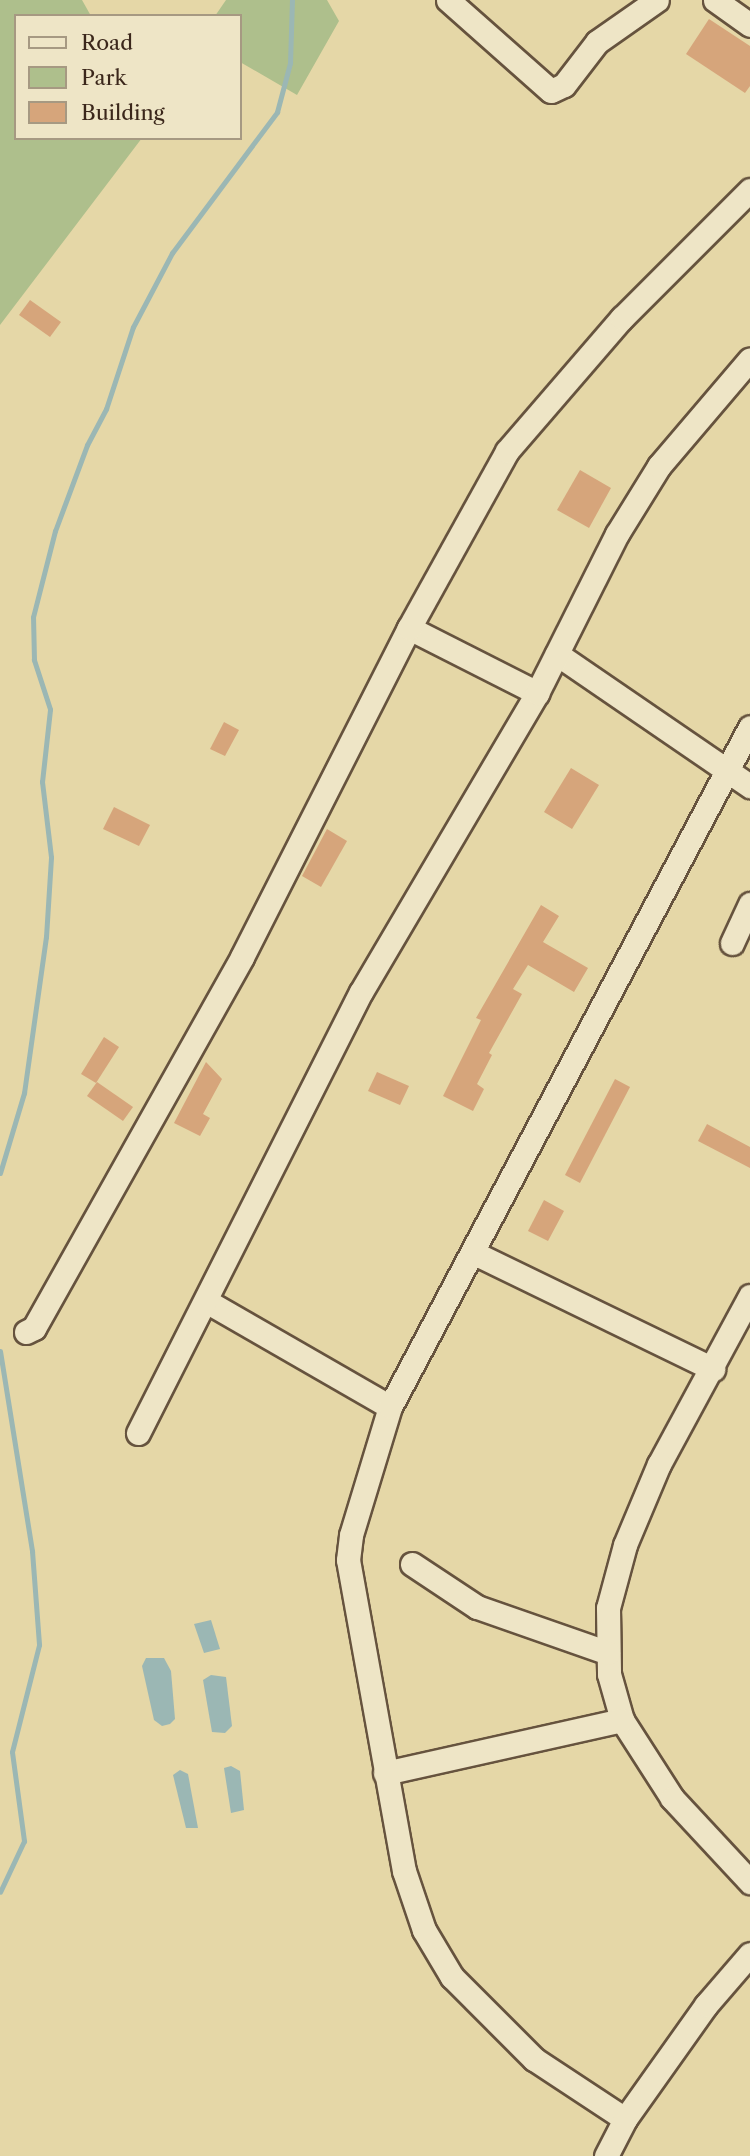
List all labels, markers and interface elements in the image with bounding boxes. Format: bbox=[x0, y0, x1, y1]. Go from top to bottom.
legend bbox=[14, 14, 242, 140]
text: Road bbox=[81, 30, 133, 55]
text: Park bbox=[81, 65, 127, 90]
text: Building bbox=[81, 100, 165, 125]

